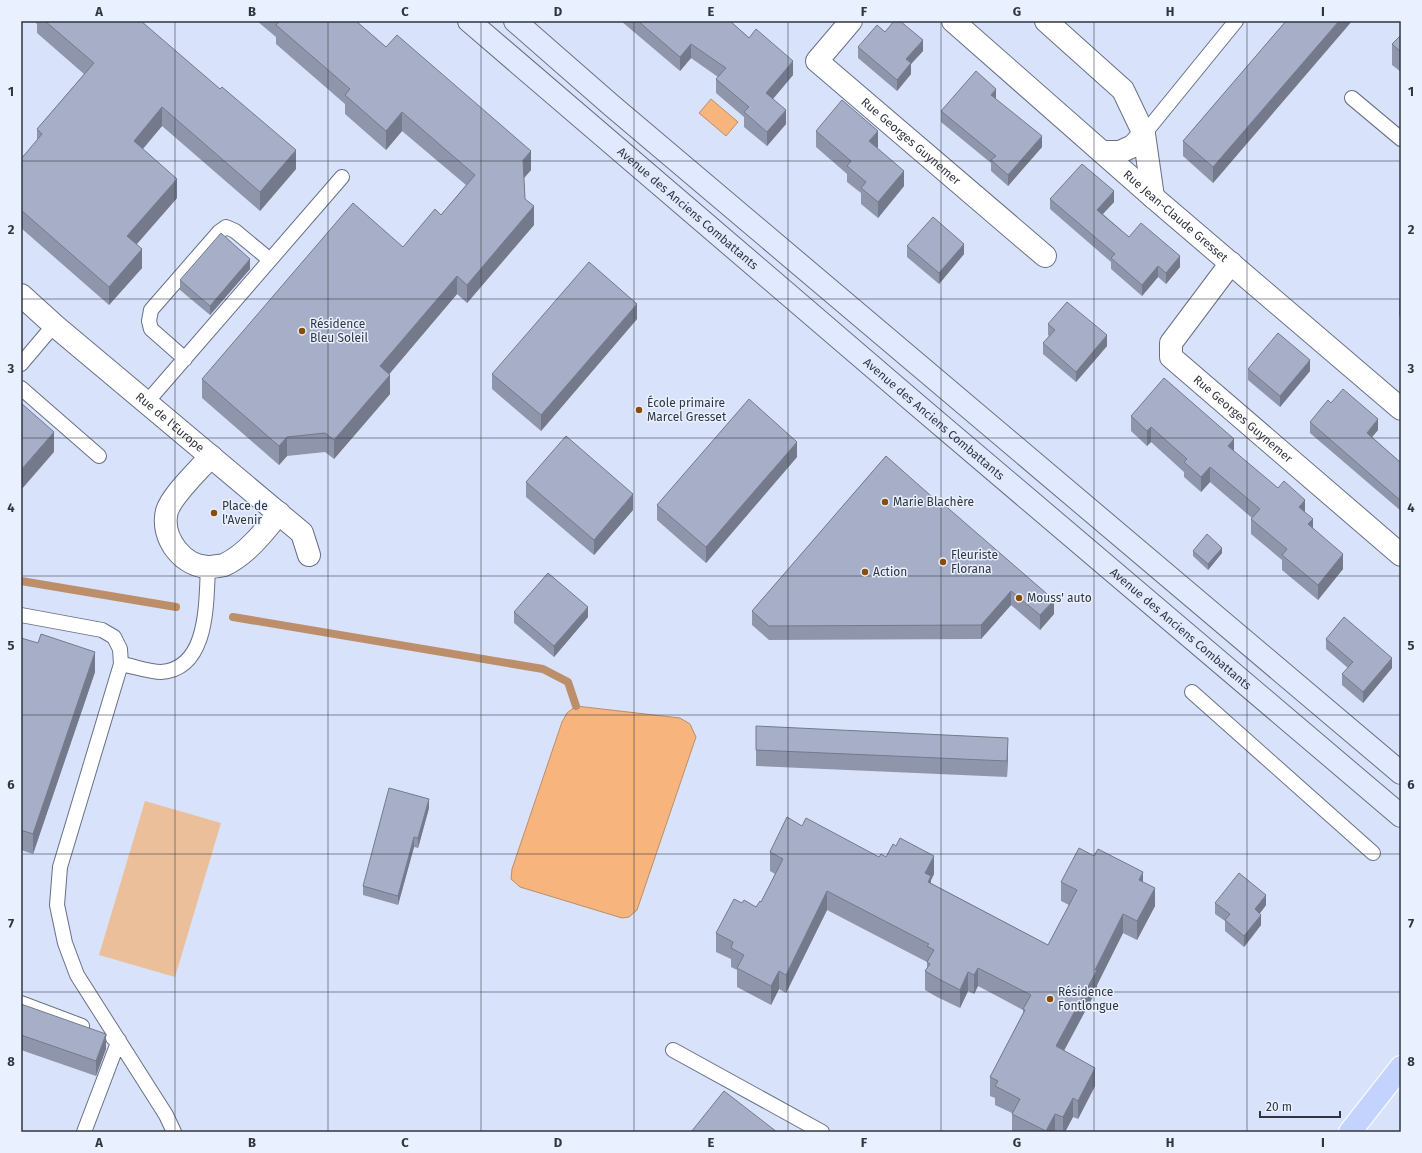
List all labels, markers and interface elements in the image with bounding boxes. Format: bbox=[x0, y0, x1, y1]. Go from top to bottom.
text: A bbox=[94, 4, 103, 19]
text: B bbox=[248, 4, 256, 19]
text: C bbox=[401, 4, 409, 19]
text: D bbox=[554, 4, 563, 19]
text: E bbox=[708, 4, 715, 19]
text: F bbox=[861, 4, 868, 19]
text: G bbox=[1013, 4, 1021, 19]
text: H bbox=[1166, 4, 1174, 19]
text: I bbox=[1321, 4, 1325, 19]
text: 1 bbox=[8, 84, 14, 99]
text: 1 bbox=[1408, 84, 1414, 99]
street label: Rue Georges Guynemer bbox=[858, 95, 964, 188]
street label: Avenue des Anciens Combattants bbox=[615, 144, 761, 273]
street label: Rue Jean-Claude Gresset bbox=[1121, 167, 1231, 265]
text: 2 bbox=[8, 222, 15, 237]
text: 2 bbox=[1408, 222, 1415, 237]
place label: Résidence Bleu Soleil bbox=[310, 317, 368, 345]
marker: Résidence Bleu Soleil bbox=[297, 326, 307, 336]
street label: Avenue des Anciens Combattants bbox=[861, 355, 1007, 483]
text: 3 bbox=[7, 361, 15, 376]
text: 3 bbox=[1407, 361, 1415, 376]
street label: Rue Georges Guynemer bbox=[1190, 372, 1296, 466]
street label: Rue de l'Europe bbox=[133, 390, 207, 455]
place label: École primaire Marcel Gresset bbox=[647, 395, 727, 424]
marker: École primaire Marcel Gresset bbox=[634, 405, 644, 415]
place label: Marie Blachère bbox=[893, 495, 974, 509]
marker: Marie Blachère bbox=[880, 497, 890, 507]
place label: Place de l'Avenir bbox=[222, 499, 268, 527]
text: 4 bbox=[7, 500, 15, 515]
text: 4 bbox=[1407, 500, 1415, 515]
marker: Place de l'Avenir bbox=[209, 508, 219, 518]
place label: Fleuriste Florana bbox=[951, 548, 998, 576]
marker: Fleuriste Florana bbox=[938, 557, 948, 567]
place label: Action bbox=[873, 565, 907, 579]
street label: Avenue des Anciens Combattants bbox=[1107, 565, 1254, 693]
marker: Action bbox=[860, 567, 870, 577]
place label: Mouss' auto bbox=[1027, 591, 1092, 605]
marker: Mouss' auto bbox=[1014, 593, 1024, 603]
text: 5 bbox=[8, 638, 15, 653]
text: 5 bbox=[1408, 638, 1415, 653]
text: 6 bbox=[7, 777, 15, 792]
text: 6 bbox=[1407, 777, 1415, 792]
text: 7 bbox=[8, 916, 14, 931]
text: 7 bbox=[1408, 916, 1414, 931]
place label: Résidence Fontlongue bbox=[1058, 985, 1119, 1013]
marker: Résidence Fontlongue bbox=[1045, 994, 1055, 1004]
text: 8 bbox=[7, 1054, 15, 1069]
text: 8 bbox=[1407, 1054, 1415, 1069]
scale bar bbox=[1260, 1093, 1340, 1119]
text: 20 m bbox=[1266, 1100, 1292, 1114]
text: A bbox=[94, 1135, 103, 1150]
text: B bbox=[248, 1135, 256, 1150]
text: C bbox=[401, 1135, 409, 1150]
text: D bbox=[554, 1135, 563, 1150]
text: E bbox=[708, 1135, 715, 1150]
text: F bbox=[861, 1135, 868, 1150]
text: G bbox=[1013, 1135, 1021, 1150]
text: H bbox=[1166, 1135, 1174, 1150]
text: I bbox=[1321, 1135, 1325, 1150]

